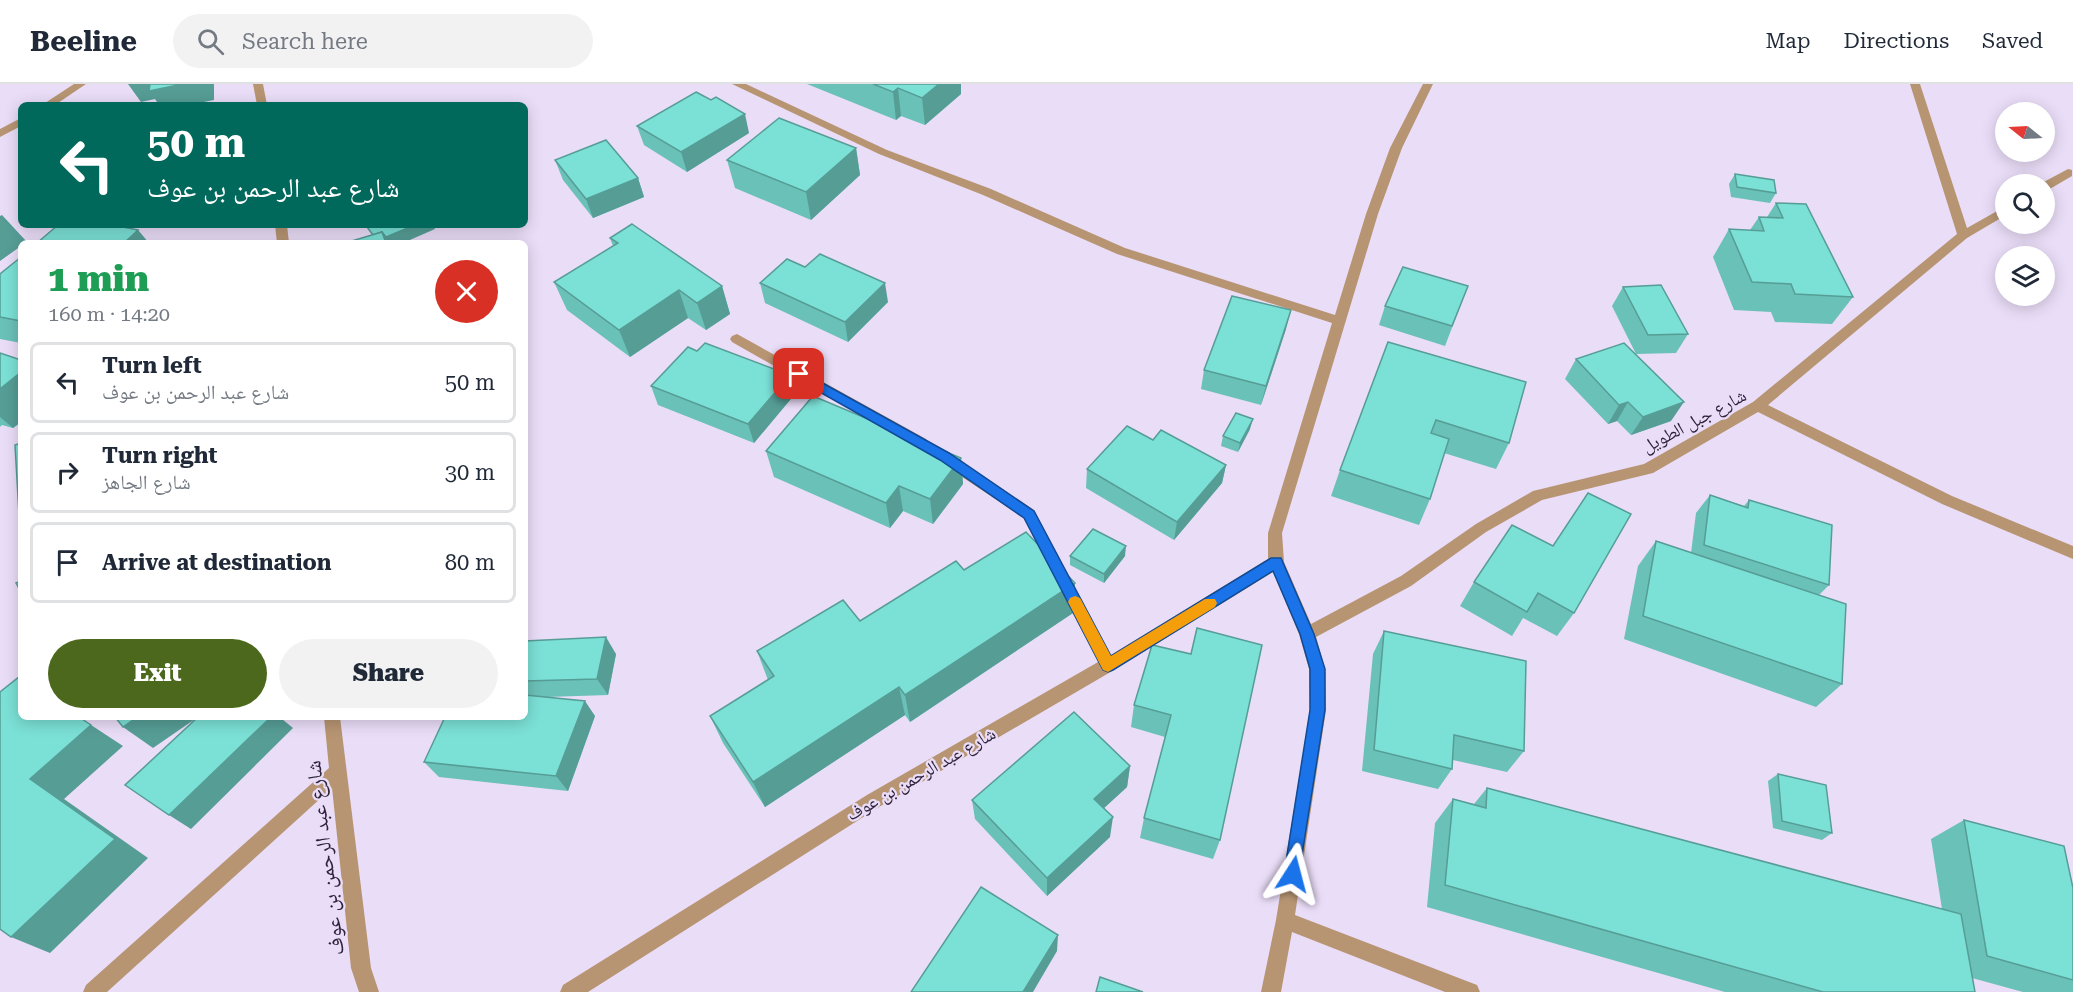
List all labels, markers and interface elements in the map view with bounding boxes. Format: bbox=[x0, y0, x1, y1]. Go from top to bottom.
search box bbox=[173, 14, 593, 68]
text: Beeline bbox=[30, 25, 137, 58]
icon: search bbox=[194, 25, 227, 58]
text: Search here bbox=[242, 29, 368, 54]
text: Map bbox=[1766, 29, 1810, 53]
text: Directions bbox=[1843, 29, 1949, 53]
text: Saved bbox=[1982, 29, 2043, 53]
north arrow bbox=[1995, 102, 2055, 162]
map controls bbox=[1995, 102, 2055, 306]
text: 50 m bbox=[147, 118, 245, 167]
icon: left bbox=[48, 126, 126, 204]
text: شارع عبد الرحمن بن عوف bbox=[147, 172, 400, 204]
button: search bbox=[1995, 174, 2055, 234]
button: layers bbox=[1995, 246, 2055, 306]
text: 1 min bbox=[48, 258, 149, 300]
button: close bbox=[435, 260, 498, 323]
text: 160 m · 14:20 bbox=[48, 302, 170, 326]
pin bbox=[773, 348, 824, 399]
text: Turn left bbox=[102, 353, 202, 378]
icon: arrive bbox=[782, 357, 815, 390]
icon: left bbox=[51, 366, 84, 399]
text: 50 m bbox=[445, 370, 495, 395]
text: شارع عبد الرحمن بن عوف bbox=[102, 380, 289, 404]
street label: شارع جبل الطويل bbox=[1638, 384, 1750, 458]
text: Turn right bbox=[102, 443, 217, 468]
icon: right bbox=[51, 456, 84, 489]
text: 30 m bbox=[445, 460, 495, 485]
text: شارع الجاهز bbox=[102, 470, 191, 494]
icon: arrive bbox=[51, 546, 84, 579]
text: Arrive at destination bbox=[102, 550, 331, 575]
text: 80 m bbox=[445, 550, 495, 575]
button: Exit bbox=[48, 639, 267, 708]
button: Share bbox=[279, 639, 498, 708]
street label: شارع عبد الرحمن بن عوف bbox=[843, 722, 999, 826]
street label: شارع عبد الرحمن بن عوف bbox=[301, 759, 350, 957]
position arrow bbox=[1261, 842, 1325, 906]

